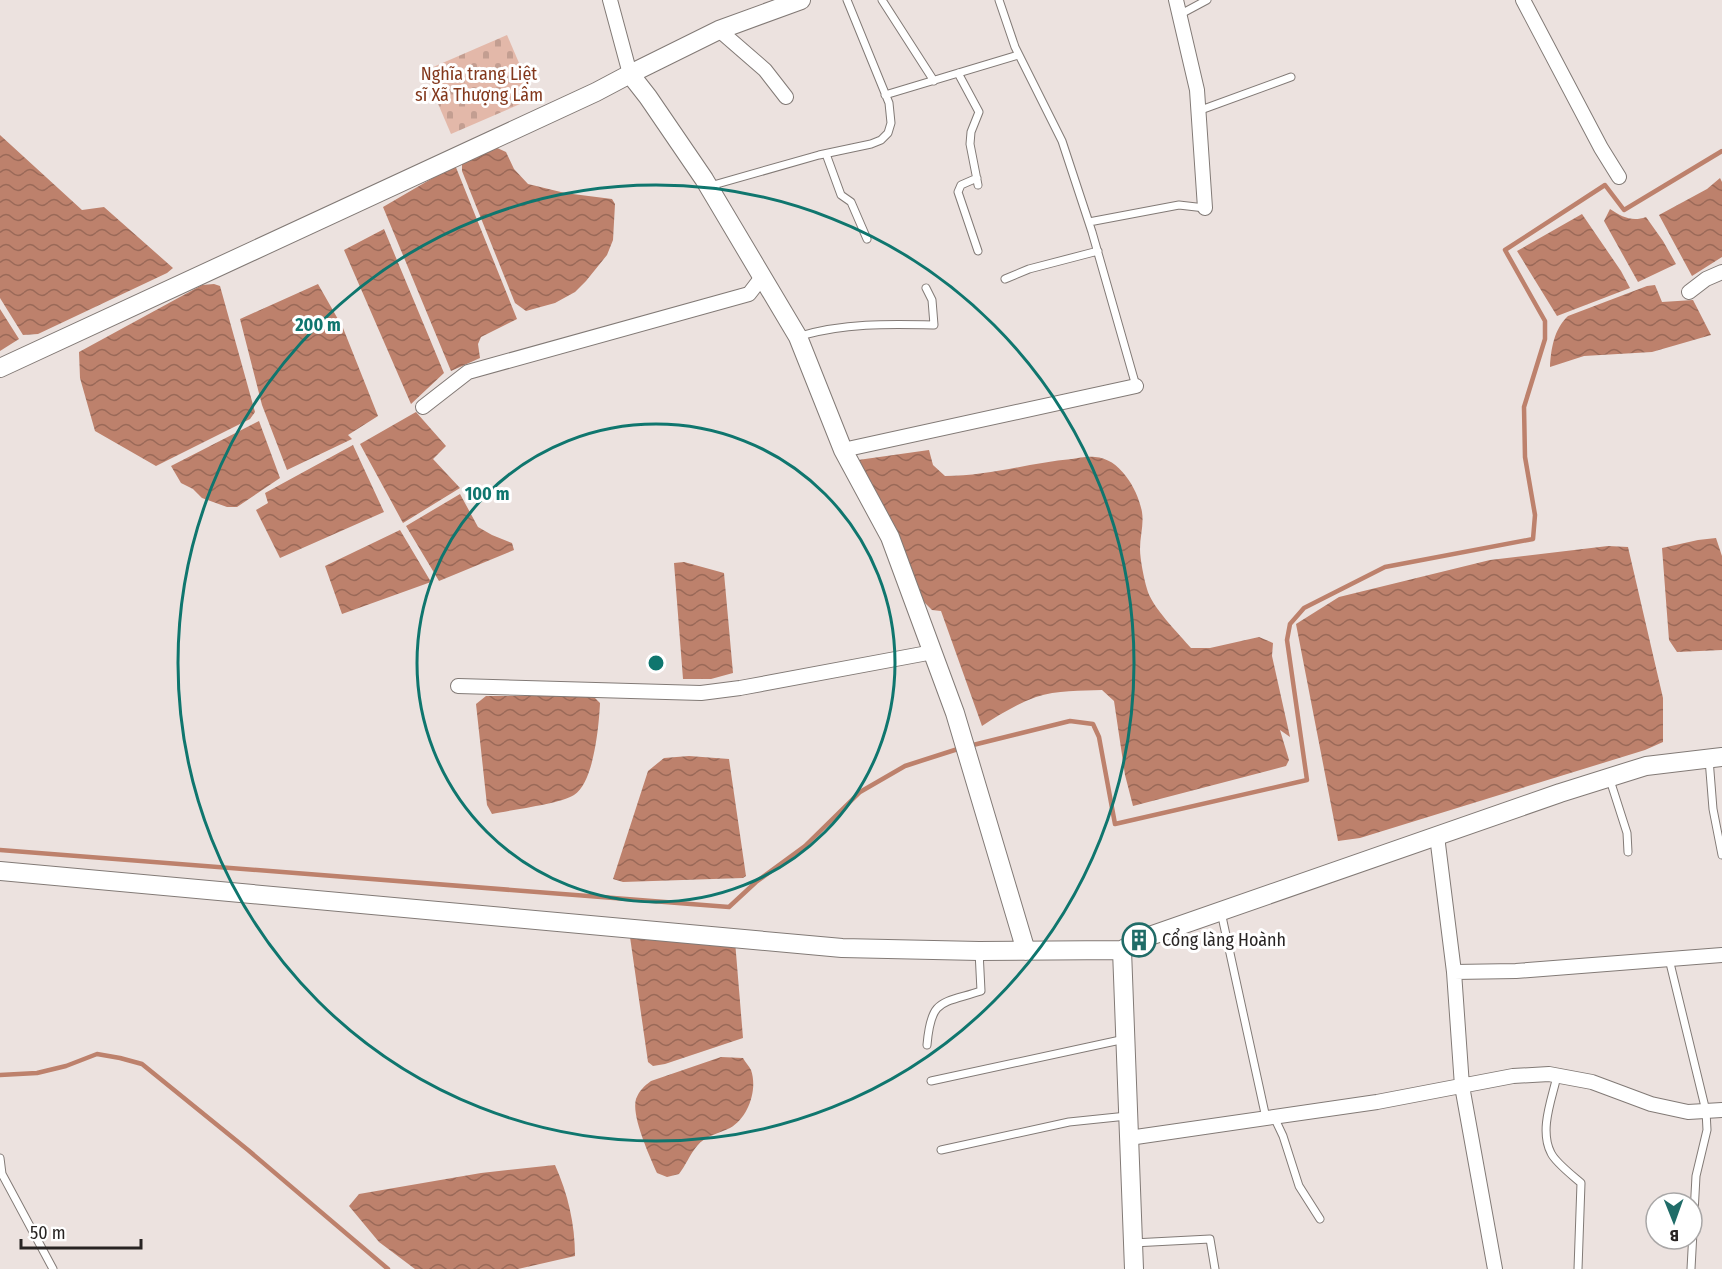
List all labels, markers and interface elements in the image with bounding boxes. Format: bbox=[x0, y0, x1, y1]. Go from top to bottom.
park label: Nghĩa trang Liệt sĩ Xã Thượng Lâm bbox=[415, 63, 543, 106]
text: 200 m bbox=[294, 314, 341, 336]
text: 100 m bbox=[465, 483, 509, 505]
centre of rings bbox=[646, 653, 666, 673]
building icon: Cổng làng Hoành bbox=[1121, 922, 1157, 958]
place label: Cổng làng Hoành bbox=[1162, 928, 1286, 951]
north arrow bbox=[1644, 1191, 1704, 1251]
scale bar bbox=[21, 1212, 141, 1250]
text: 50 m bbox=[30, 1222, 66, 1244]
text: B bbox=[1670, 1226, 1679, 1245]

